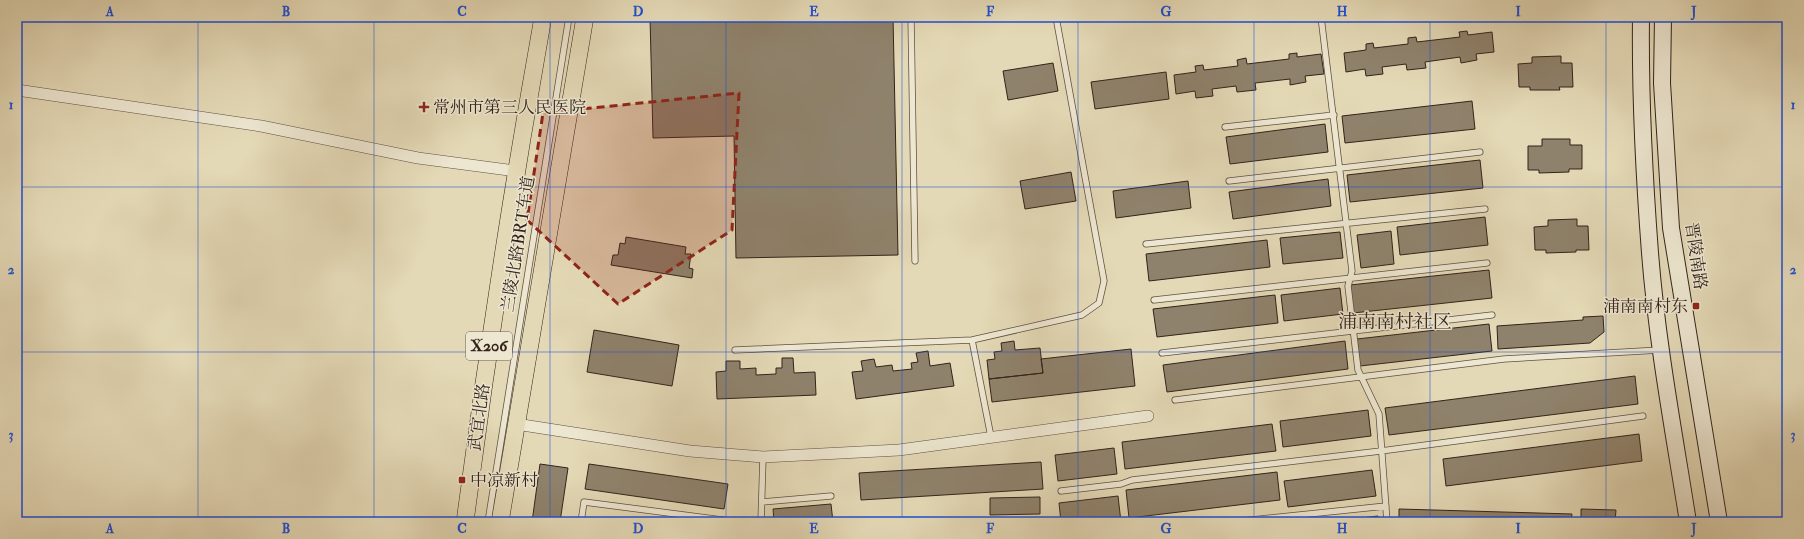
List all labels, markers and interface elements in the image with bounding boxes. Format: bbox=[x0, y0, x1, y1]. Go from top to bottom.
text: A bbox=[105, 4, 115, 20]
text: B bbox=[282, 4, 290, 20]
text: C bbox=[457, 4, 467, 20]
text: D bbox=[633, 4, 644, 20]
text: E bbox=[809, 4, 819, 20]
text: F bbox=[986, 4, 995, 20]
text: G bbox=[1161, 4, 1172, 20]
text: H bbox=[1337, 4, 1348, 20]
text: I bbox=[1515, 4, 1521, 20]
text: J bbox=[1690, 4, 1697, 21]
text: 1 bbox=[9, 97, 14, 113]
place label: 常州市第三人民医院 bbox=[433, 97, 586, 118]
text: 1 bbox=[1791, 97, 1796, 113]
marker: 常州市第三人民医院 bbox=[418, 101, 430, 113]
street label: 兰陵北路BRT车道 bbox=[497, 174, 539, 314]
street label: 晋陵南路 bbox=[1681, 221, 1711, 291]
text: 2 bbox=[8, 262, 15, 278]
text: 2 bbox=[1790, 262, 1797, 278]
place label: 浦南南村东 bbox=[1603, 296, 1688, 317]
marker: 浦南南村东 bbox=[1691, 301, 1701, 311]
district label: 浦南南村社区 bbox=[1338, 310, 1452, 334]
road number: X206 bbox=[466, 332, 512, 360]
street label: 武宜北路 bbox=[464, 382, 494, 452]
text: 3 bbox=[9, 427, 14, 443]
text: 3 bbox=[1791, 427, 1796, 443]
place label: 中凉新村 bbox=[470, 470, 538, 491]
marker: 中凉新村 bbox=[457, 475, 467, 485]
text: A bbox=[105, 521, 115, 537]
text: B bbox=[282, 521, 290, 537]
text: C bbox=[457, 521, 467, 537]
text: D bbox=[633, 521, 644, 537]
text: E bbox=[809, 521, 819, 537]
text: F bbox=[986, 521, 995, 537]
text: G bbox=[1161, 521, 1172, 537]
text: H bbox=[1337, 521, 1348, 537]
text: I bbox=[1515, 521, 1521, 537]
text: J bbox=[1690, 521, 1697, 538]

